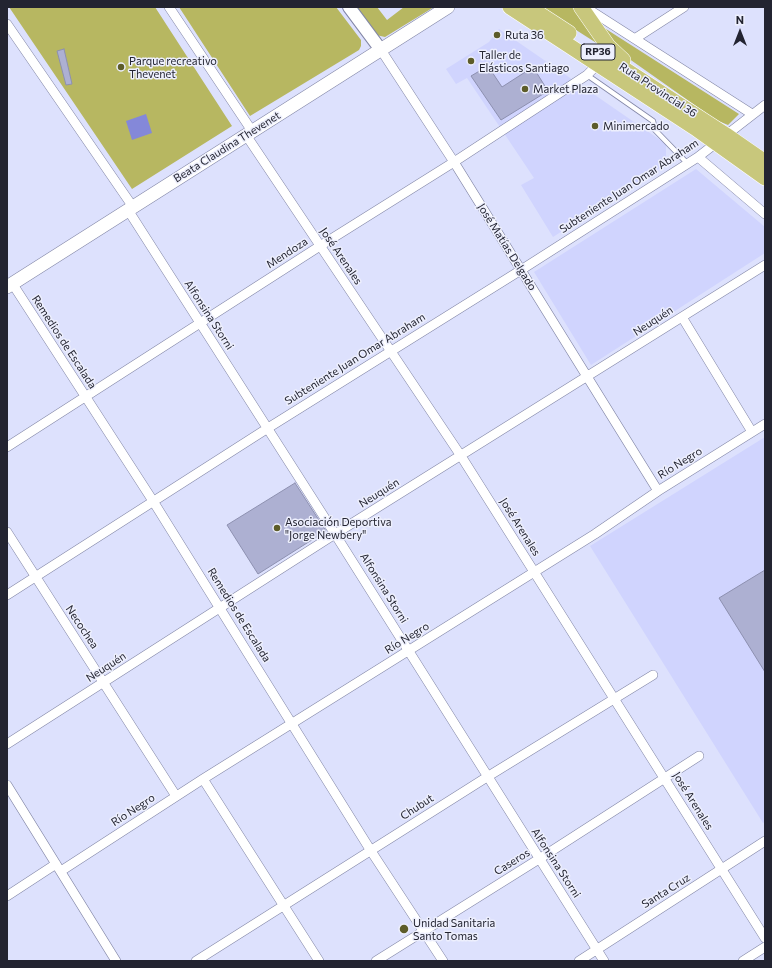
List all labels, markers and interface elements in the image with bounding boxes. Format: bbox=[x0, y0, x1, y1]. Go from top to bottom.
north arrow bbox=[720, 12, 760, 52]
text: N bbox=[736, 13, 744, 26]
place label: Ruta 36 bbox=[505, 28, 544, 42]
marker: Ruta 36 bbox=[492, 30, 502, 40]
road number: RP36 bbox=[581, 44, 615, 60]
place label: Taller de Elásticos Santiago bbox=[479, 48, 569, 74]
place label: Parque recreativo Thevenet bbox=[129, 54, 217, 80]
marker: Taller de Elásticos Santiago bbox=[466, 56, 476, 66]
street label: Ruta Provincial 36 bbox=[617, 60, 699, 120]
marker: Parque recreativo Thevenet bbox=[116, 62, 126, 72]
place label: Market Plaza bbox=[533, 82, 598, 96]
marker: Market Plaza bbox=[520, 84, 530, 94]
street label: Beata Claudina Thevenet bbox=[171, 109, 283, 185]
place label: Minimercado bbox=[603, 119, 669, 133]
marker: Minimercado bbox=[590, 121, 600, 131]
street label: Subteniente Juan Omar Abraham bbox=[557, 136, 701, 236]
street label: José Matías Delgado bbox=[475, 201, 539, 293]
street label: José Arenales bbox=[317, 225, 365, 287]
street label: Mendoza bbox=[264, 235, 310, 271]
street label: Alfonsina Storni bbox=[182, 278, 236, 352]
street label: Remedios de Escalada bbox=[29, 293, 99, 391]
street label: Neuquén bbox=[631, 303, 675, 339]
street label: Subteniente Juan Omar Abraham bbox=[282, 310, 428, 408]
street label: Río Negro bbox=[655, 444, 705, 482]
street label: Neuquén bbox=[356, 476, 402, 510]
street label: José Arenales bbox=[497, 496, 543, 558]
place label: Asociación Deportiva "Jorge Newbery" bbox=[285, 515, 391, 541]
marker: Asociación Deportiva "Jorge Newbery" bbox=[272, 523, 282, 533]
street label: Alfonsina Storni bbox=[357, 550, 411, 626]
street label: Remedios de Escalada bbox=[205, 565, 273, 665]
street label: Necochea bbox=[63, 603, 101, 651]
street label: Río Negro bbox=[382, 619, 432, 657]
street label: Neuquén bbox=[84, 649, 128, 685]
street label: José Arenales bbox=[670, 770, 716, 832]
street label: Río Negro bbox=[109, 791, 157, 829]
street label: Chubut bbox=[398, 791, 436, 823]
street label: Alfonsina Storni bbox=[529, 826, 583, 900]
street label: Caseros bbox=[492, 846, 532, 878]
street label: Santa Cruz bbox=[639, 871, 693, 911]
place label: Unidad Sanitaria Santo Tomas bbox=[413, 916, 495, 942]
marker: Unidad Sanitaria Santo Tomas bbox=[398, 923, 410, 935]

